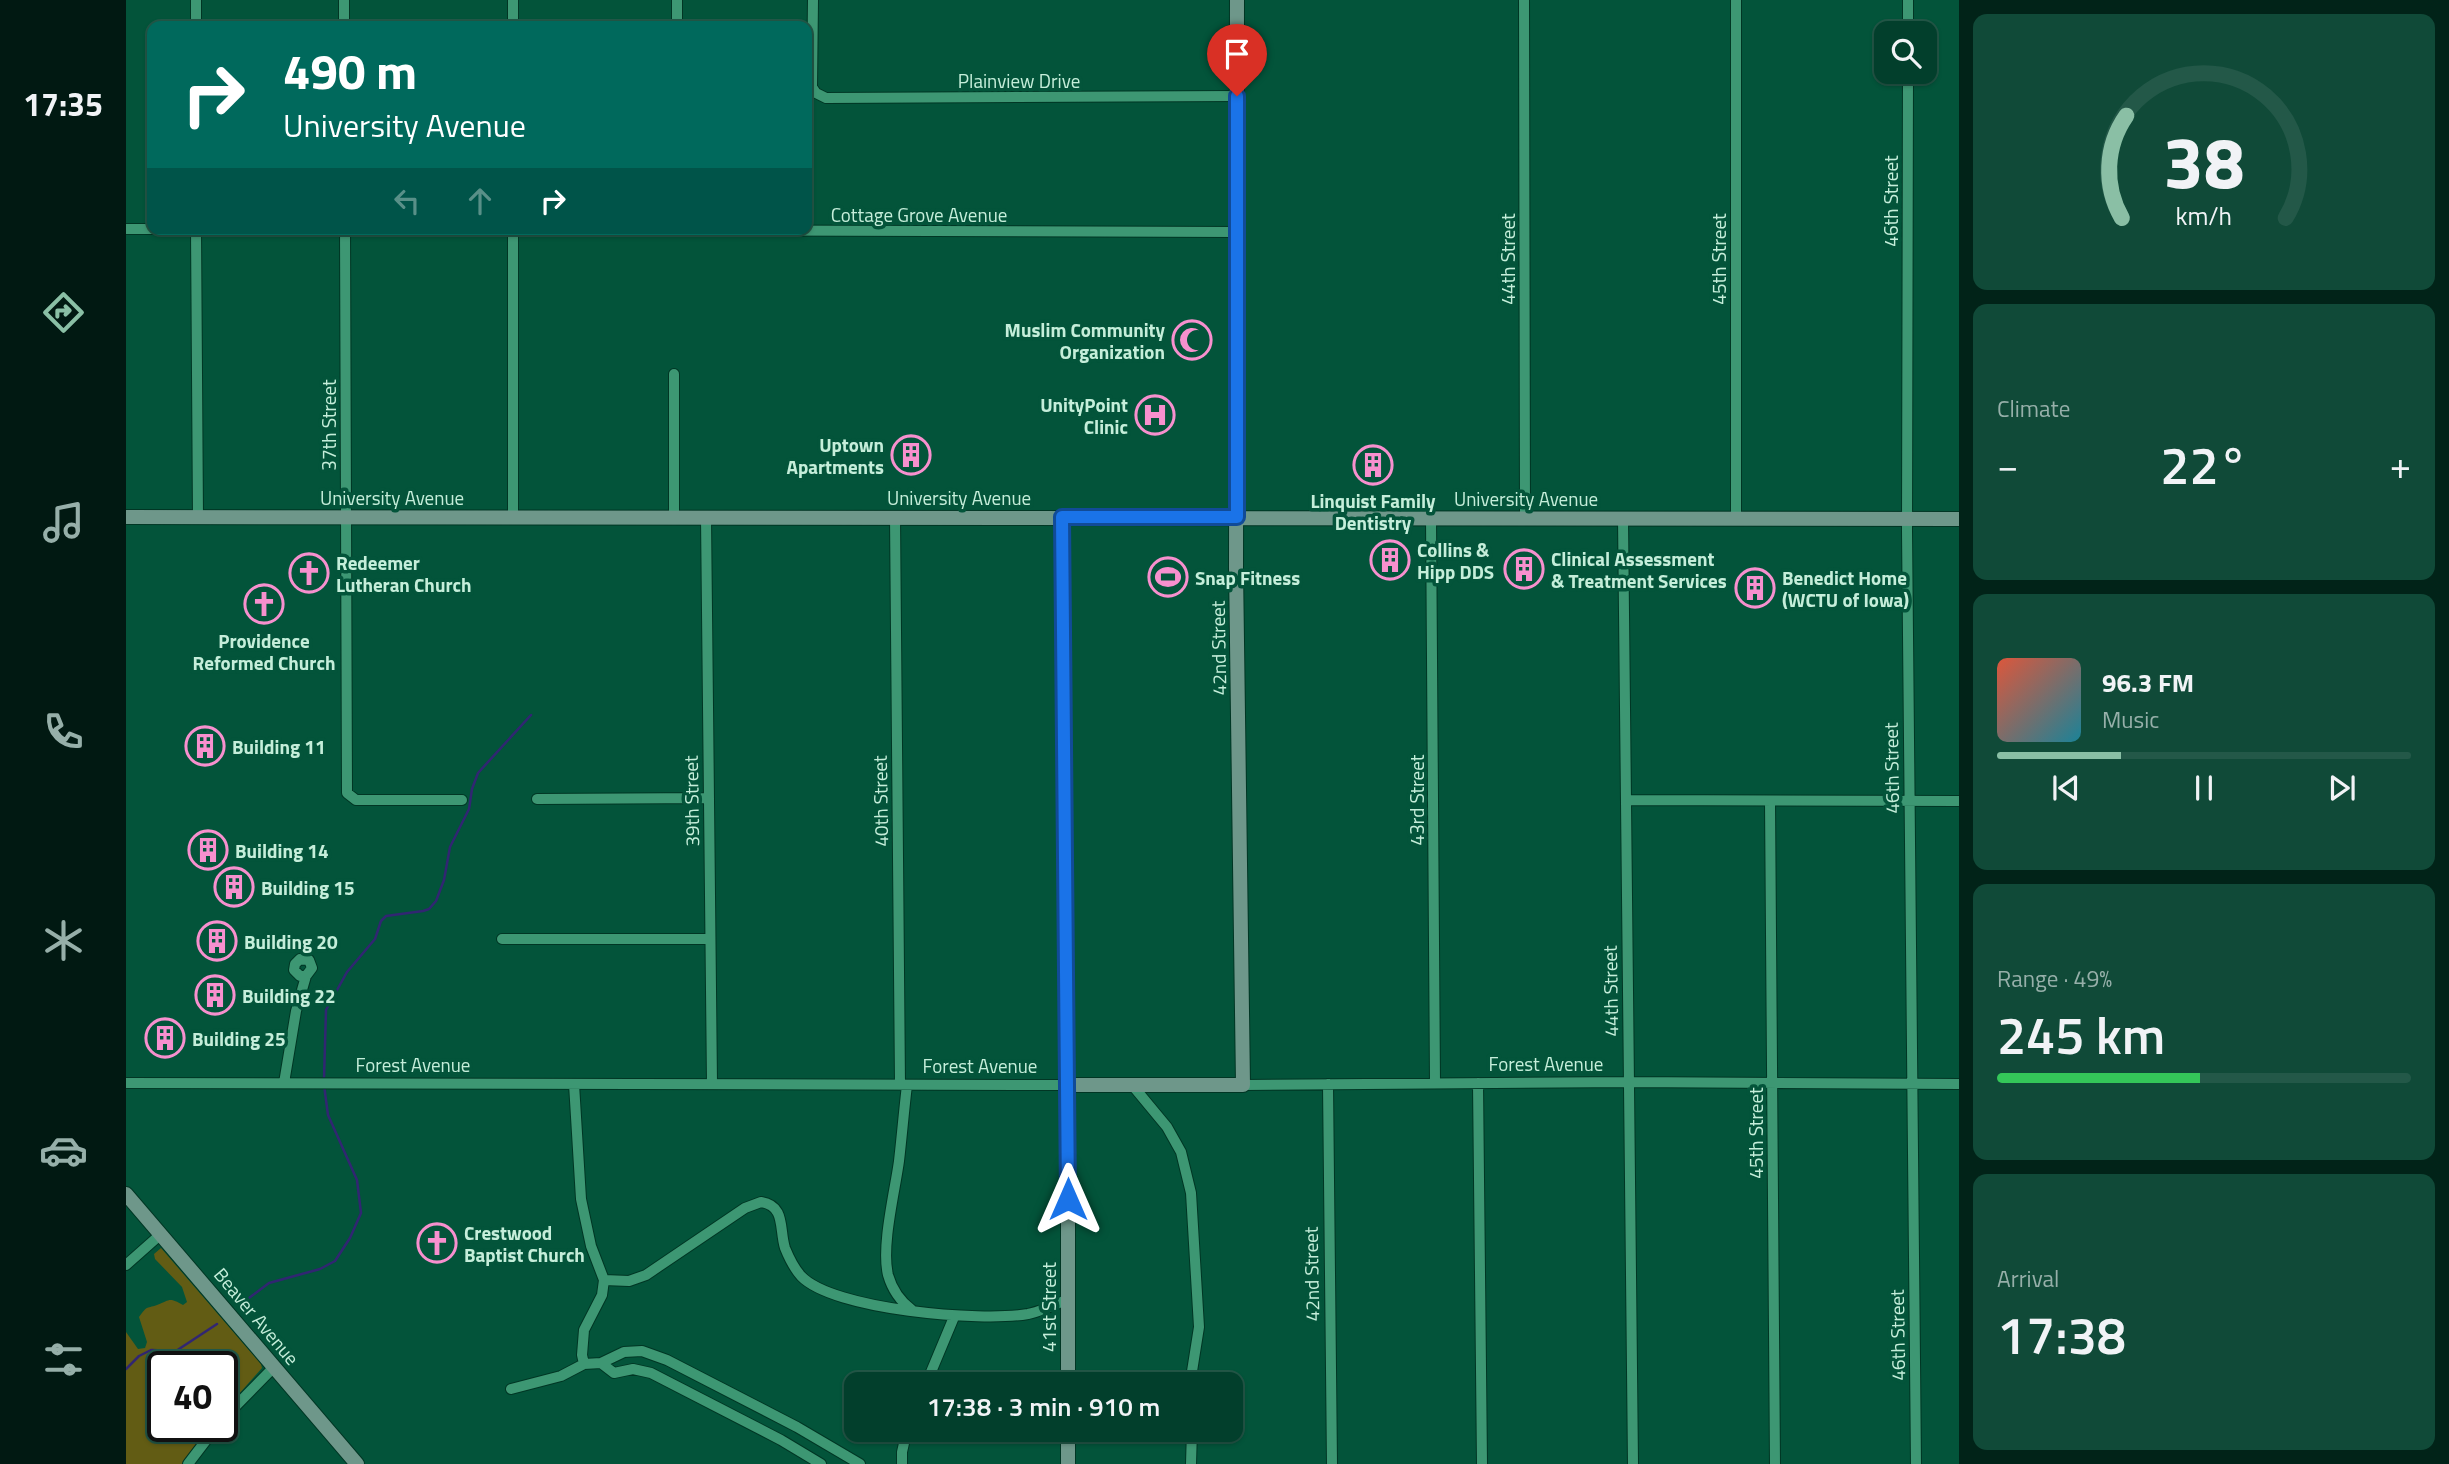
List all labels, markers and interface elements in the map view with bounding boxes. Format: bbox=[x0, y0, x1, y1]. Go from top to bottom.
map controls bbox=[1874, 21, 1937, 84]
button: search bbox=[1874, 21, 1937, 84]
pin bbox=[1207, 24, 1267, 96]
text: 490 m bbox=[283, 33, 417, 108]
icon: arrive bbox=[1218, 35, 1256, 73]
icon: right bbox=[168, 49, 259, 140]
street label: Plainview Drive bbox=[958, 66, 1080, 95]
text: 17:35 bbox=[23, 80, 103, 128]
text: University Avenue bbox=[283, 101, 526, 149]
text: 38 bbox=[2163, 106, 2245, 216]
street label: 46th Street bbox=[1876, 155, 1905, 247]
icon: left bbox=[388, 182, 426, 220]
icon: ahead bbox=[461, 182, 499, 220]
icon: right bbox=[534, 182, 572, 220]
text: km/h bbox=[2176, 197, 2232, 235]
street label: Cottage Grove Avenue bbox=[831, 200, 1007, 229]
street label: 44th Street bbox=[1493, 213, 1522, 305]
street label: 45th Street bbox=[1704, 213, 1733, 305]
icon: directions bbox=[39, 288, 88, 337]
place label: Muslim Community Organization bbox=[1005, 315, 1165, 366]
mosque icon: Muslim Community Organization bbox=[1171, 319, 1213, 361]
street label: 37th Street bbox=[314, 379, 343, 471]
place label: UnityPoint Clinic bbox=[1040, 390, 1128, 441]
text: Climate bbox=[1997, 391, 2070, 426]
hospital icon: UnityPoint Clinic bbox=[1134, 394, 1176, 436]
text: 22° bbox=[2160, 425, 2248, 504]
place label: Uptown Apartments bbox=[787, 430, 884, 481]
building icon: Uptown Apartments bbox=[890, 434, 932, 476]
text: − bbox=[1997, 436, 2018, 494]
text: + bbox=[2390, 436, 2411, 494]
building icon: Linquist Family Dentistry bbox=[1352, 444, 1394, 486]
street label: University Avenue bbox=[320, 483, 464, 512]
street label: University Avenue bbox=[887, 483, 1031, 512]
street label: University Avenue bbox=[1454, 484, 1598, 513]
place label: Linquist Family Dentistry bbox=[1310, 486, 1436, 537]
icon: music bbox=[39, 498, 88, 547]
place label: Collins & Hipp DDS bbox=[1417, 535, 1494, 586]
building icon: Collins & Hipp DDS bbox=[1369, 539, 1411, 581]
place label: Clinical Assessment & Treatment Services bbox=[1551, 544, 1727, 595]
place label: Redeemer Lutheran Church bbox=[336, 548, 471, 599]
building icon: Clinical Assessment & Treatment Services bbox=[1503, 548, 1545, 590]
church icon: Redeemer Lutheran Church bbox=[288, 552, 330, 594]
sports icon: Snap Fitness bbox=[1147, 556, 1189, 598]
place label: Snap Fitness bbox=[1195, 563, 1300, 592]
place label: Benedict Home (WCTU of Iowa) bbox=[1782, 563, 1909, 614]
building icon: Benedict Home (WCTU of Iowa) bbox=[1734, 567, 1776, 609]
church icon: Providence Reformed Church bbox=[243, 583, 285, 625]
street label: 42nd Street bbox=[1203, 600, 1233, 696]
place label: Providence Reformed Church bbox=[193, 626, 335, 677]
text: 96.3 FM bbox=[2102, 663, 2194, 702]
text: Music bbox=[2102, 702, 2159, 737]
icon: phone bbox=[39, 707, 88, 756]
street label: 46th Street bbox=[1876, 722, 1906, 814]
building icon: Building 11 bbox=[184, 725, 226, 767]
place label: Building 11 bbox=[232, 732, 326, 761]
street label: 43rd Street bbox=[1402, 754, 1431, 845]
street label: 39th Street bbox=[676, 755, 706, 847]
street label: 40th Street bbox=[865, 755, 895, 847]
icon: previous bbox=[2047, 769, 2085, 807]
icon: pause bbox=[2185, 769, 2223, 807]
icon: next bbox=[2323, 769, 2361, 807]
building icon: Building 14 bbox=[187, 829, 229, 871]
place label: Building 14 bbox=[235, 836, 329, 865]
building icon: Building 15 bbox=[213, 866, 255, 908]
place label: Building 15 bbox=[261, 873, 355, 902]
icon: climate bbox=[39, 916, 88, 965]
building icon: Building 20 bbox=[196, 920, 238, 962]
place label: Building 20 bbox=[244, 927, 338, 956]
street label: 44th Street bbox=[1595, 945, 1625, 1037]
text: Range · 49% bbox=[1997, 961, 2112, 996]
building icon: Building 22 bbox=[194, 974, 236, 1016]
place label: Building 22 bbox=[242, 981, 336, 1010]
text: 245 km bbox=[1997, 995, 2165, 1074]
building icon: Building 25 bbox=[144, 1017, 186, 1059]
place label: Building 25 bbox=[192, 1024, 286, 1053]
street label: Forest Avenue bbox=[1489, 1049, 1603, 1078]
street label: Forest Avenue bbox=[356, 1050, 470, 1079]
street label: Forest Avenue bbox=[923, 1051, 1037, 1080]
street label: 45th Street bbox=[1741, 1087, 1770, 1179]
icon: car bbox=[39, 1126, 88, 1175]
position arrow bbox=[1031, 1162, 1105, 1236]
place label: Crestwood Baptist Church bbox=[464, 1218, 585, 1269]
church icon: Crestwood Baptist Church bbox=[416, 1222, 458, 1264]
street label: 42nd Street bbox=[1296, 1226, 1326, 1322]
street label: Beaver Avenue bbox=[207, 1261, 307, 1371]
text: Arrival bbox=[1997, 1261, 2059, 1296]
street label: 41st Street bbox=[1034, 1262, 1063, 1352]
street label: 46th Street bbox=[1882, 1289, 1912, 1381]
text: 17:38 bbox=[1997, 1295, 2126, 1374]
icon: filters bbox=[39, 1335, 88, 1384]
speed limit sign: 40 bbox=[147, 1351, 238, 1442]
text: 17:38 · 3 min · 910 m bbox=[927, 1387, 1160, 1426]

